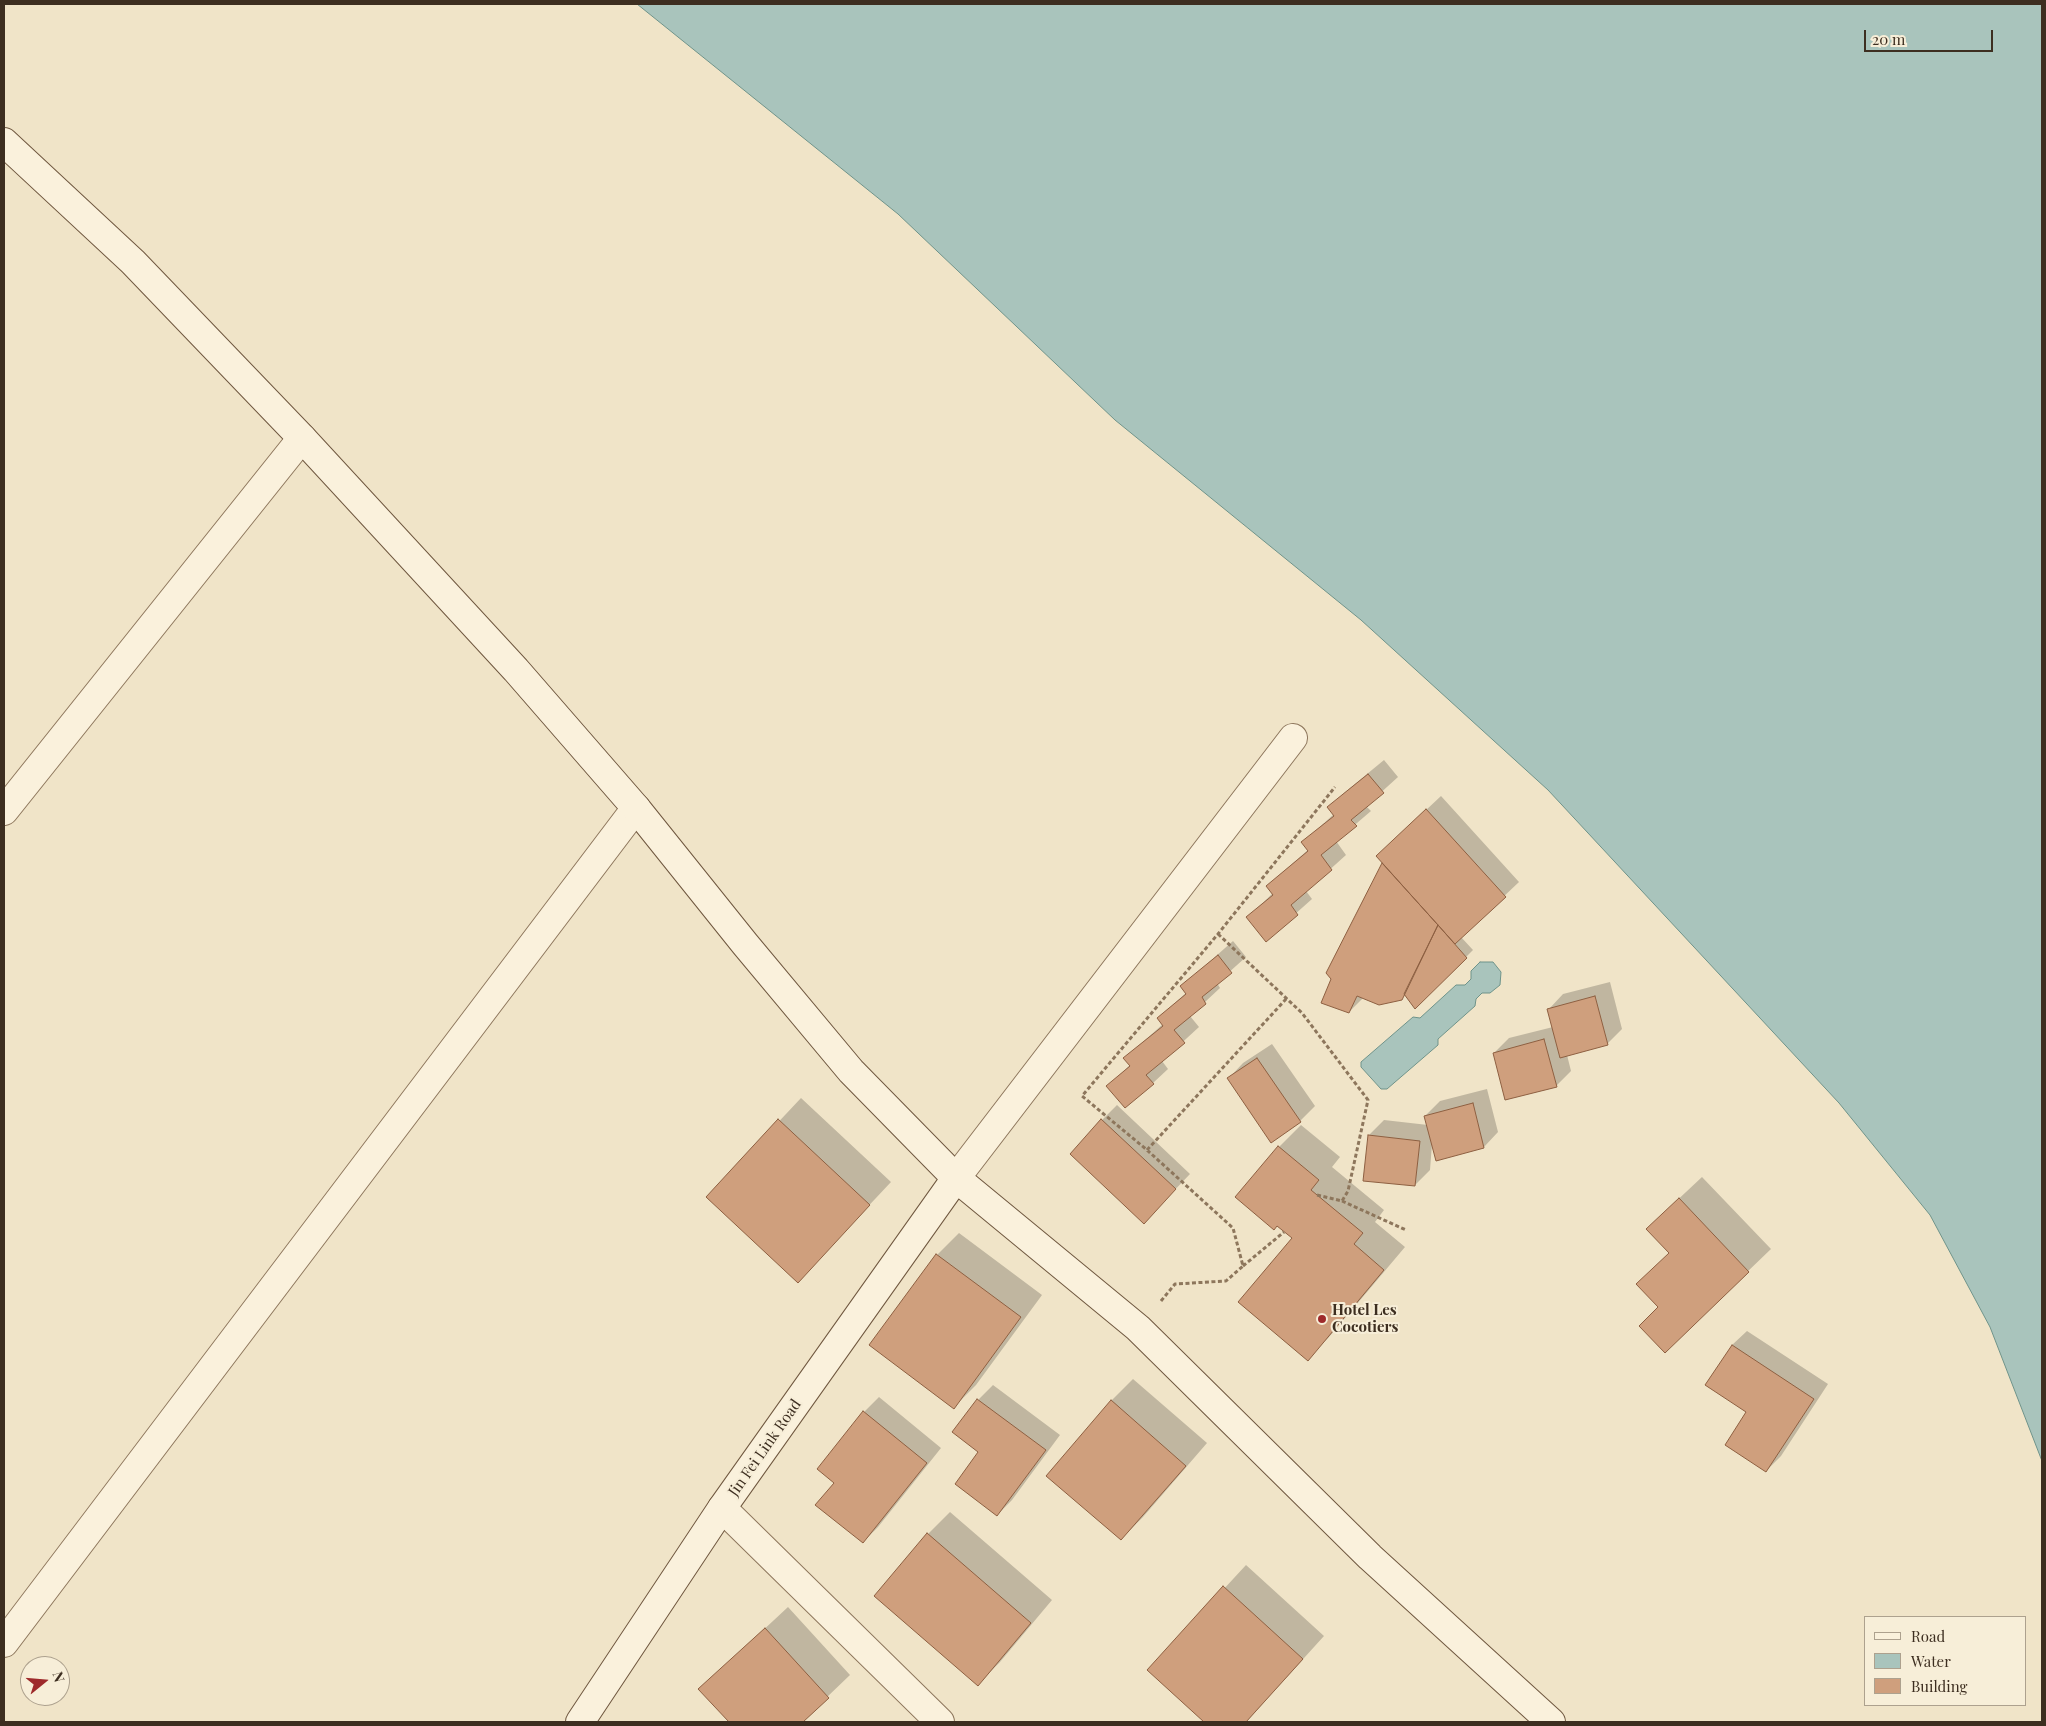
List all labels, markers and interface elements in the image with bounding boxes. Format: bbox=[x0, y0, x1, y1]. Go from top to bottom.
scale bar bbox=[1866, 20, 1995, 52]
text: 20 m bbox=[1872, 29, 1905, 49]
place label: Hotel Les Cocotiers bbox=[1332, 1301, 1398, 1336]
marker: Hotel Les Cocotiers bbox=[1316, 1313, 1328, 1325]
street label: Jin Fei Link Road bbox=[725, 1396, 805, 1500]
legend bbox=[1864, 1616, 2026, 1706]
text: Road bbox=[1911, 1626, 1945, 1646]
text: Water bbox=[1911, 1651, 1951, 1671]
north arrow bbox=[20, 1656, 70, 1706]
text: N bbox=[48, 1669, 69, 1684]
text: Building bbox=[1911, 1676, 1967, 1696]

